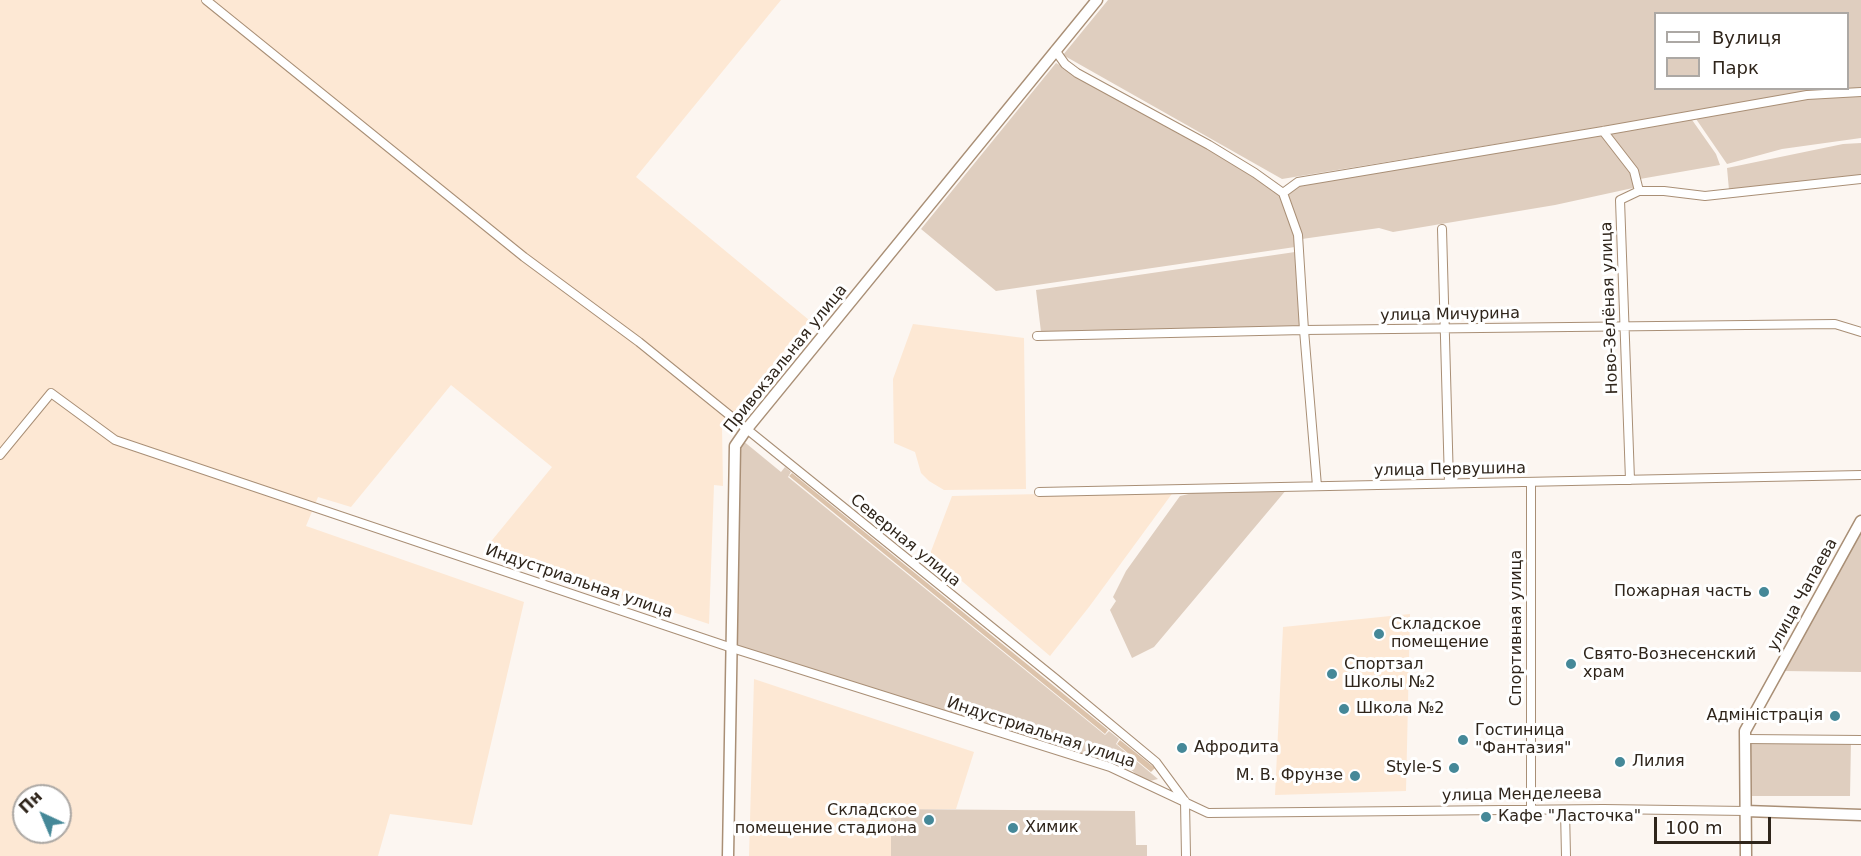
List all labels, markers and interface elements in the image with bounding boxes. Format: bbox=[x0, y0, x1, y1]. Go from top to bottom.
legend bbox=[1654, 12, 1849, 90]
text: Вулиця bbox=[1712, 27, 1781, 48]
text: Парк bbox=[1712, 57, 1759, 78]
street label: Ново-Зелёная улица bbox=[1597, 221, 1623, 395]
street label: Привокзальная улица bbox=[720, 281, 852, 437]
street label: улица Мичурина bbox=[1380, 304, 1520, 326]
street label: улица Первушина bbox=[1374, 459, 1526, 481]
street label: Северная улица bbox=[846, 491, 964, 591]
street label: улица Чапаева bbox=[1764, 535, 1842, 655]
street label: Индустриальная улица bbox=[483, 541, 675, 623]
street label: Спортивная улица bbox=[1507, 550, 1527, 706]
place label: Пожарная часть bbox=[1614, 582, 1752, 602]
marker: Пожарная часть bbox=[1757, 585, 1771, 599]
place label: Складское помещение bbox=[1391, 615, 1489, 653]
marker: Складское помещение bbox=[1372, 627, 1386, 641]
place label: Свято-Вознесенский храм bbox=[1583, 645, 1756, 683]
place label: Спортзал Школы №2 bbox=[1344, 655, 1435, 693]
marker: Свято-Вознесенский храм bbox=[1564, 657, 1578, 671]
marker: Спортзал Школы №2 bbox=[1325, 667, 1339, 681]
street label: Индустриальная улица bbox=[944, 693, 1138, 773]
place label: Школа №2 bbox=[1356, 699, 1444, 719]
marker: Школа №2 bbox=[1337, 702, 1351, 716]
place label: Адміністрація bbox=[1707, 706, 1823, 726]
marker: Адміністрація bbox=[1828, 709, 1842, 723]
place label: Гостиница "Фантазия" bbox=[1475, 721, 1571, 759]
marker: Гостиница "Фантазия" bbox=[1456, 733, 1470, 747]
place label: Афродита bbox=[1194, 738, 1279, 758]
marker: Афродита bbox=[1175, 741, 1189, 755]
place label: Лилия bbox=[1632, 752, 1685, 772]
marker: Лилия bbox=[1613, 755, 1627, 769]
place label: Style-S bbox=[1386, 758, 1442, 778]
marker: Style-S bbox=[1447, 761, 1461, 775]
place label: М. В. Фрунзе bbox=[1236, 766, 1343, 786]
marker: М. В. Фрунзе bbox=[1348, 769, 1362, 783]
north arrow bbox=[12, 784, 72, 844]
street label: улица Менделеева bbox=[1442, 784, 1602, 806]
text: Пн bbox=[15, 787, 46, 817]
place label: Складское помещение стадиона bbox=[735, 801, 917, 839]
scale bar bbox=[1657, 805, 1774, 843]
place label: Кафе "Ласточка" bbox=[1498, 807, 1641, 827]
marker: Кафе "Ласточка" bbox=[1479, 810, 1493, 824]
marker: Складское помещение стадиона bbox=[922, 813, 936, 827]
text: 100 m bbox=[1665, 817, 1723, 838]
place label: Химик bbox=[1025, 818, 1078, 838]
marker: Химик bbox=[1006, 821, 1020, 835]

